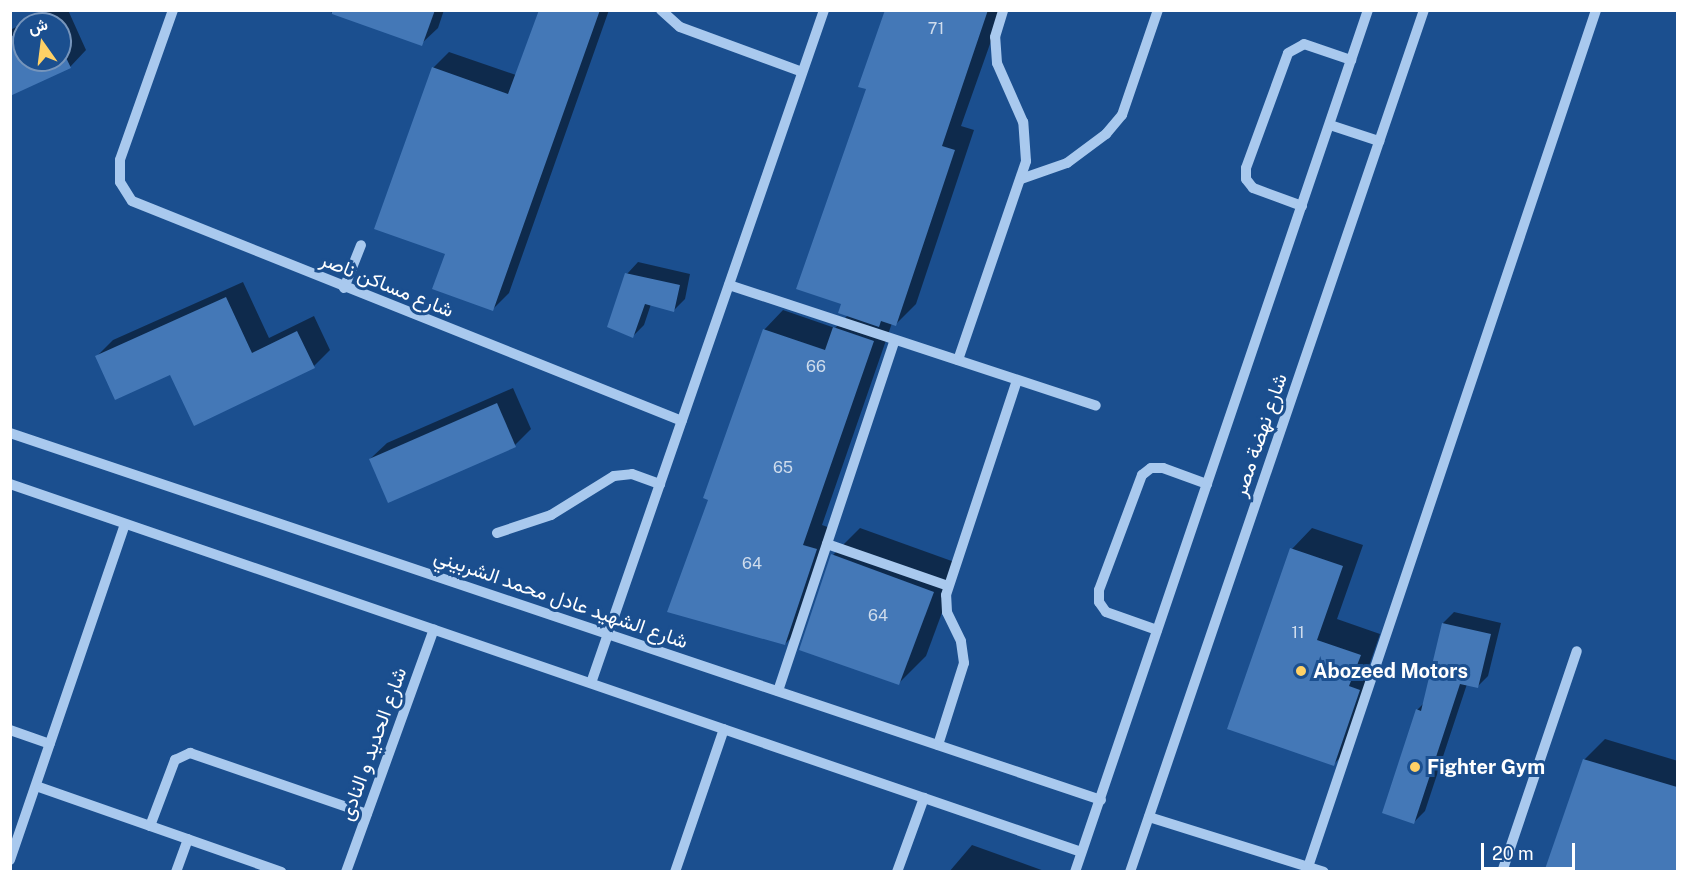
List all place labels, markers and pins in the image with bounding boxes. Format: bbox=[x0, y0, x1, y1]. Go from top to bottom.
place label: Abozeed Motors bbox=[1313, 659, 1468, 683]
marker: Abozeed Motors bbox=[1294, 664, 1308, 678]
place label: Fighter Gym bbox=[1427, 755, 1545, 779]
marker: Fighter Gym bbox=[1408, 760, 1422, 774]

